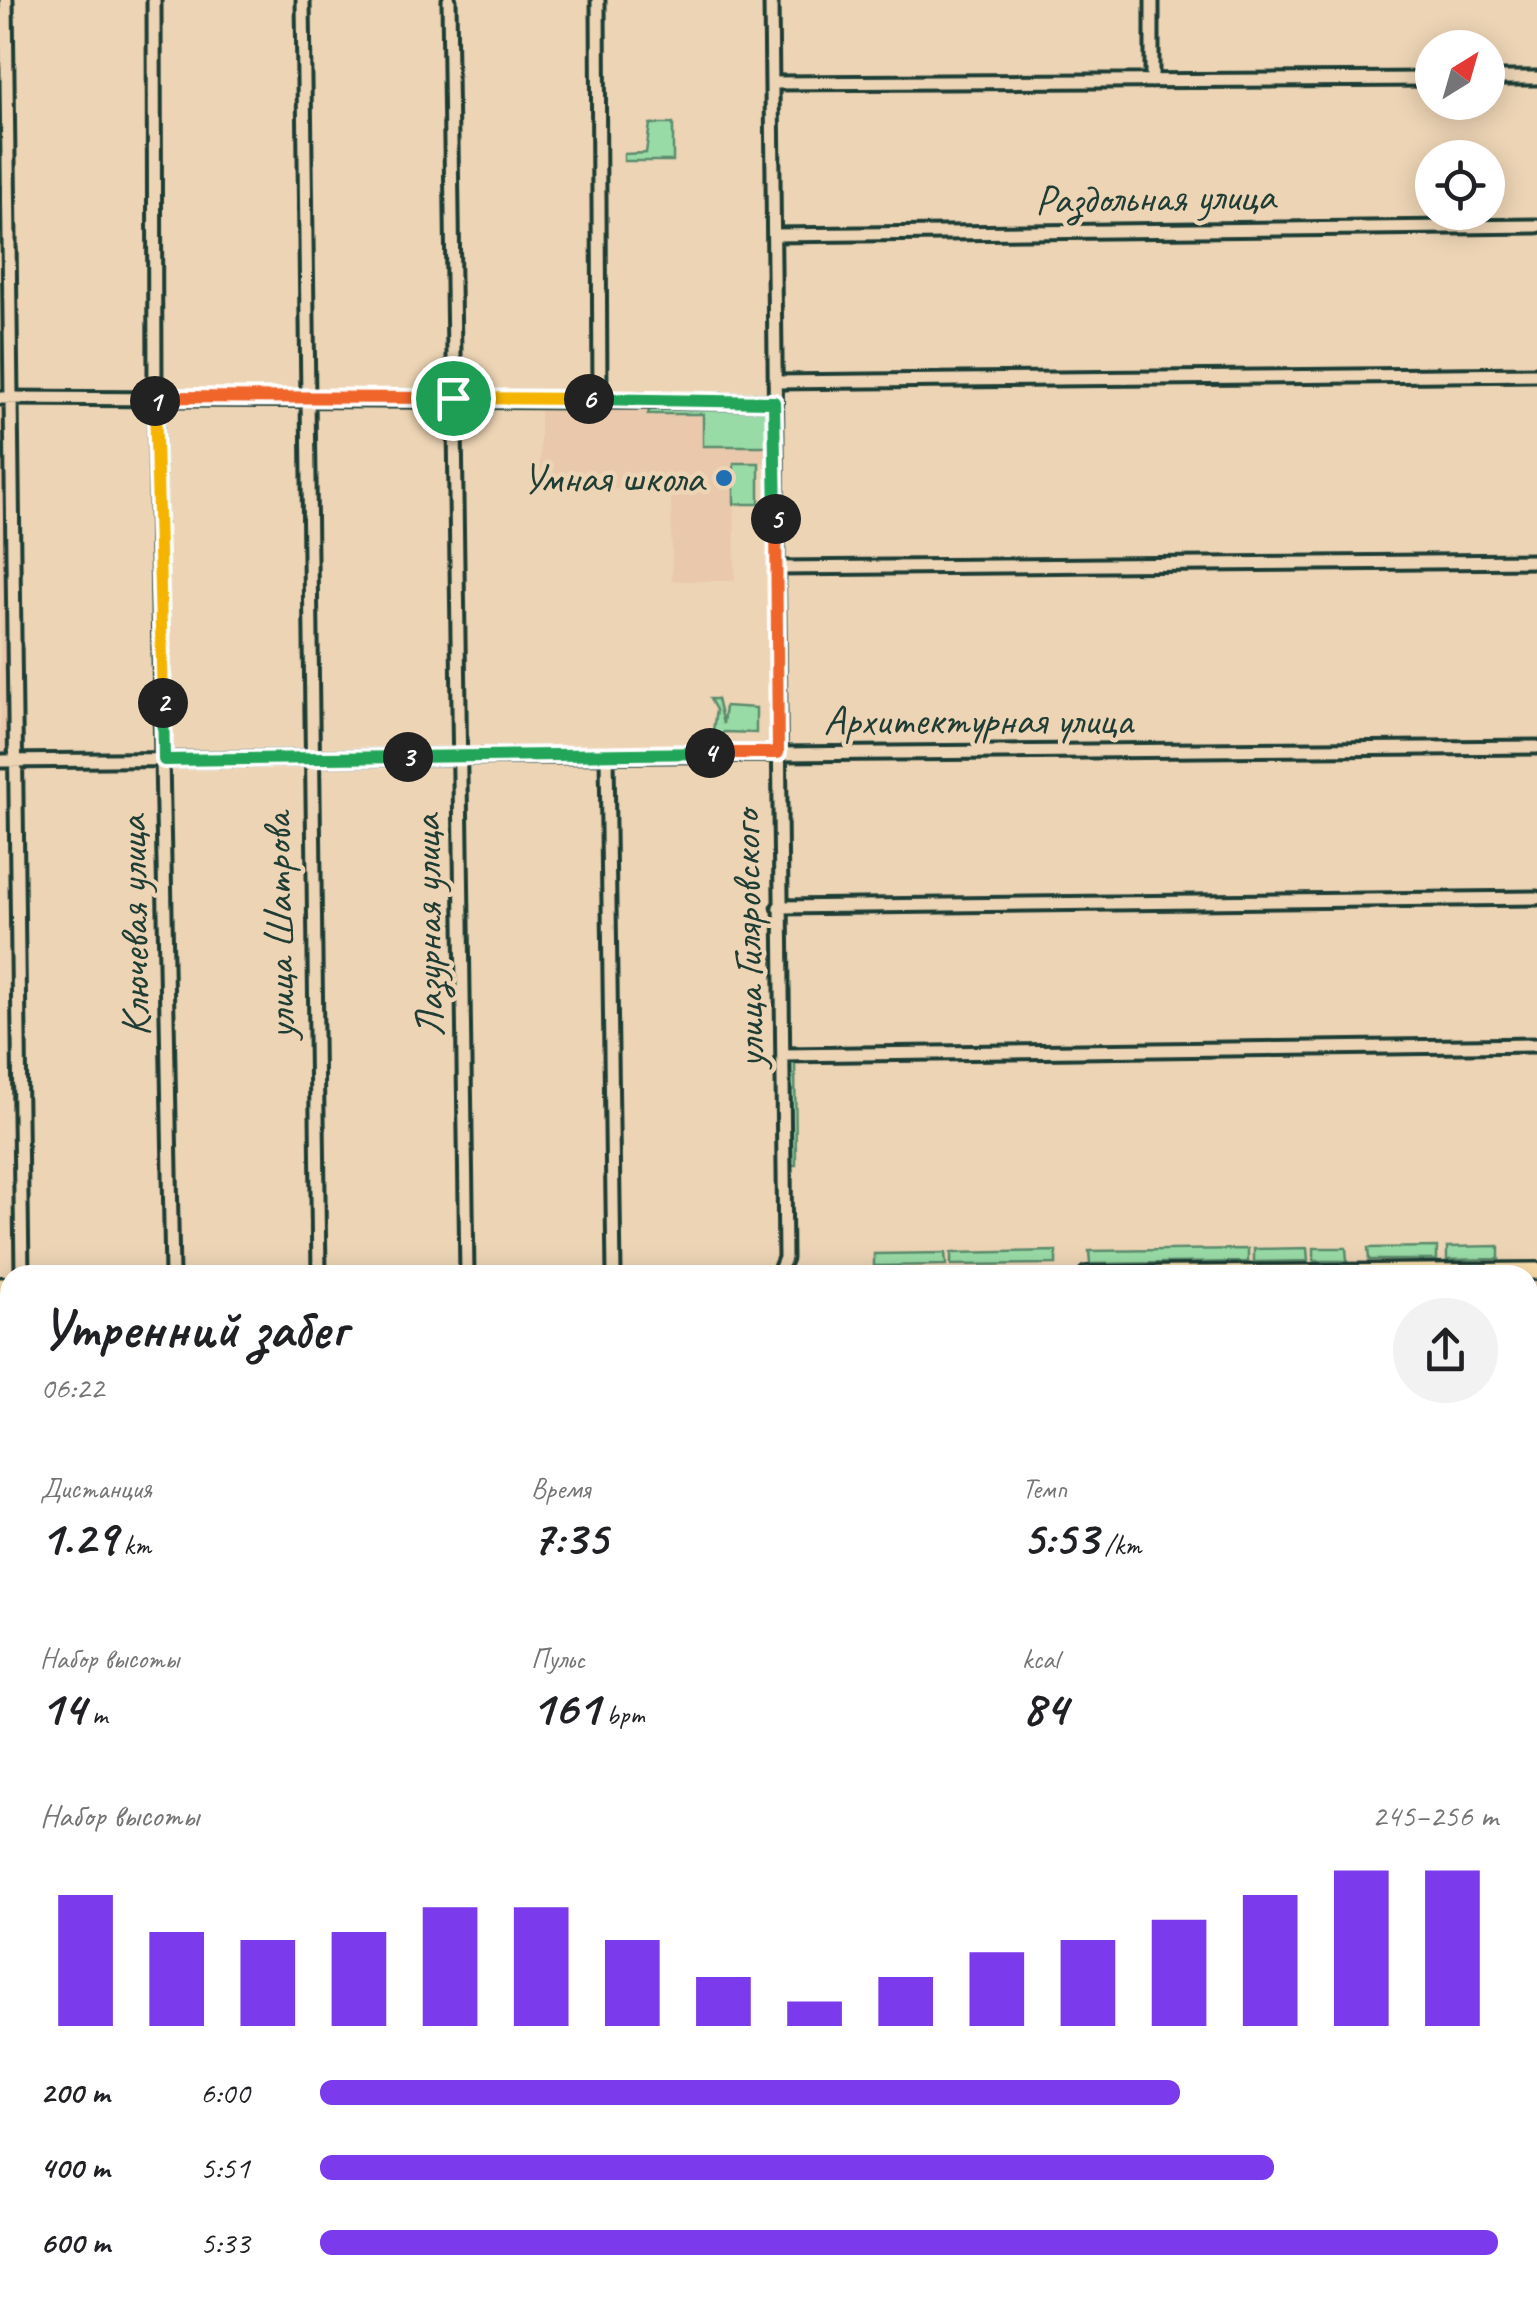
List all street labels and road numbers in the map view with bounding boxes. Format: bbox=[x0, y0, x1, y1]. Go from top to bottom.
street label: Раздольная улица bbox=[1034, 169, 1278, 227]
street label: Архитектурная улица bbox=[823, 694, 1136, 747]
street label: улица Гиляровского bbox=[719, 805, 777, 1071]
street label: улица Шатрова bbox=[250, 808, 308, 1043]
street label: Ключевая улица bbox=[106, 812, 162, 1037]
street label: Лазурная улица bbox=[400, 812, 456, 1038]

